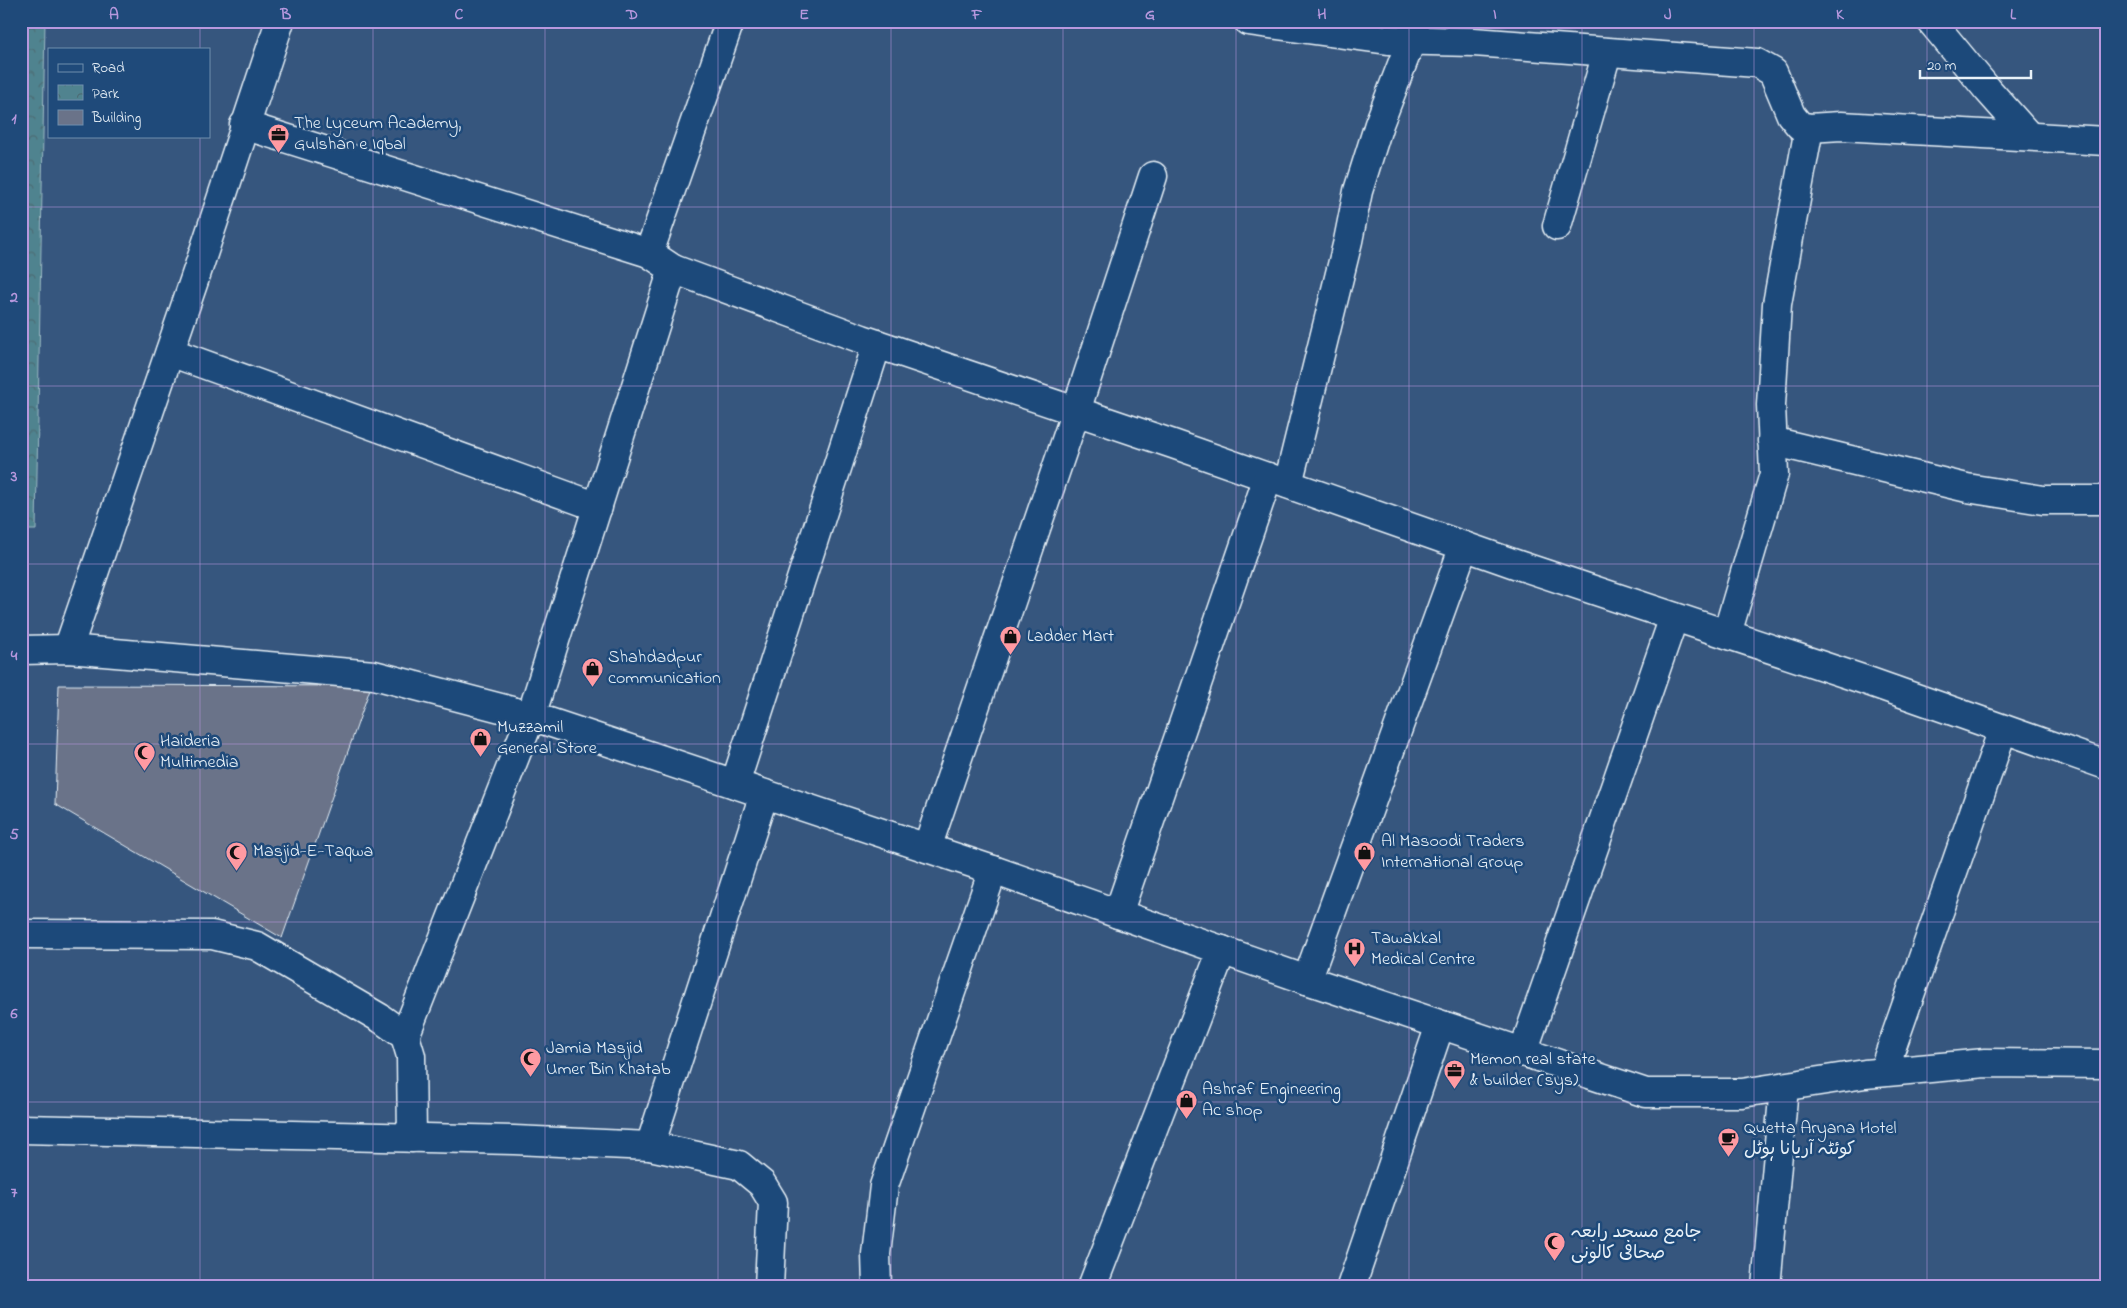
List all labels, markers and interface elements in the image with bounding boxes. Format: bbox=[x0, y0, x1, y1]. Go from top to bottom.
text: A bbox=[109, 3, 119, 27]
text: B bbox=[280, 3, 292, 27]
text: C bbox=[455, 3, 464, 27]
text: D bbox=[625, 3, 638, 27]
text: E bbox=[799, 3, 809, 27]
text: F bbox=[971, 3, 983, 27]
text: G bbox=[1145, 3, 1155, 27]
text: H bbox=[1317, 3, 1327, 27]
text: I bbox=[1493, 3, 1497, 27]
text: J bbox=[1664, 3, 1672, 27]
text: K bbox=[1836, 3, 1845, 27]
text: L bbox=[2010, 3, 2017, 27]
legend bbox=[48, 48, 210, 138]
scale bar bbox=[1920, 48, 2031, 80]
text: 20 m bbox=[1927, 55, 1957, 77]
text: Road bbox=[92, 57, 125, 79]
text: Park bbox=[92, 83, 120, 105]
text: 1 bbox=[11, 107, 17, 131]
text: Building bbox=[91, 107, 141, 130]
place label: The Lyceum Academy, Gulshan e Iqbal bbox=[294, 111, 461, 158]
office icon: The Lyceum Academy, Gulshan e Iqbal bbox=[266, 122, 290, 153]
text: 2 bbox=[9, 286, 18, 310]
text: 3 bbox=[10, 465, 18, 489]
place label: Ladder Mart bbox=[1027, 624, 1114, 650]
shop icon: Ladder Mart bbox=[999, 625, 1023, 656]
text: 4 bbox=[10, 644, 18, 668]
place label: Shahdadpur communication bbox=[608, 645, 721, 692]
shop icon: Shahdadpur communication bbox=[580, 656, 604, 687]
place label: Muzzamil General Store bbox=[497, 715, 598, 762]
shop icon: Muzzamil General Store bbox=[469, 726, 493, 757]
place label: Haideria Multimedia bbox=[160, 729, 239, 776]
mosque icon: Haideria Multimedia bbox=[132, 740, 156, 771]
text: 5 bbox=[9, 823, 19, 847]
place label: Al Masoodi Traders International Group bbox=[1381, 829, 1525, 876]
place label: Masjid-E-Taqwa bbox=[253, 839, 373, 865]
mosque icon: Masjid-E-Taqwa bbox=[225, 840, 249, 871]
shop icon: Al Masoodi Traders International Group bbox=[1353, 840, 1377, 871]
place label: Tawakkal Medical Centre bbox=[1371, 926, 1476, 973]
hospital icon: Tawakkal Medical Centre bbox=[1343, 937, 1367, 968]
text: 6 bbox=[9, 1002, 18, 1026]
place label: Jamia Masjid Umer Bin Khatab bbox=[546, 1036, 671, 1083]
mosque icon: Jamia Masjid Umer Bin Khatab bbox=[518, 1047, 542, 1078]
place label: Memon real state & builder (sys) bbox=[1470, 1047, 1597, 1094]
office icon: Memon real state & builder (sys) bbox=[1442, 1058, 1466, 1089]
place label: Ashraf Engineering Ac shop bbox=[1202, 1077, 1341, 1124]
shop icon: Ashraf Engineering Ac shop bbox=[1174, 1088, 1198, 1119]
place label: Quetta Aryana Hotel کوئٹہ آریانا ہوٹل bbox=[1744, 1116, 1897, 1163]
cafe icon: Quetta Aryana Hotel کوئٹہ آریانا ہوٹل bbox=[1716, 1127, 1740, 1158]
text: 7 bbox=[11, 1181, 18, 1205]
place label: جامع مسجد رابعہ صحافی کالونی bbox=[1571, 1220, 1702, 1267]
mosque icon: جامع مسجد رابعہ صحافی کالونی bbox=[1543, 1231, 1567, 1262]

